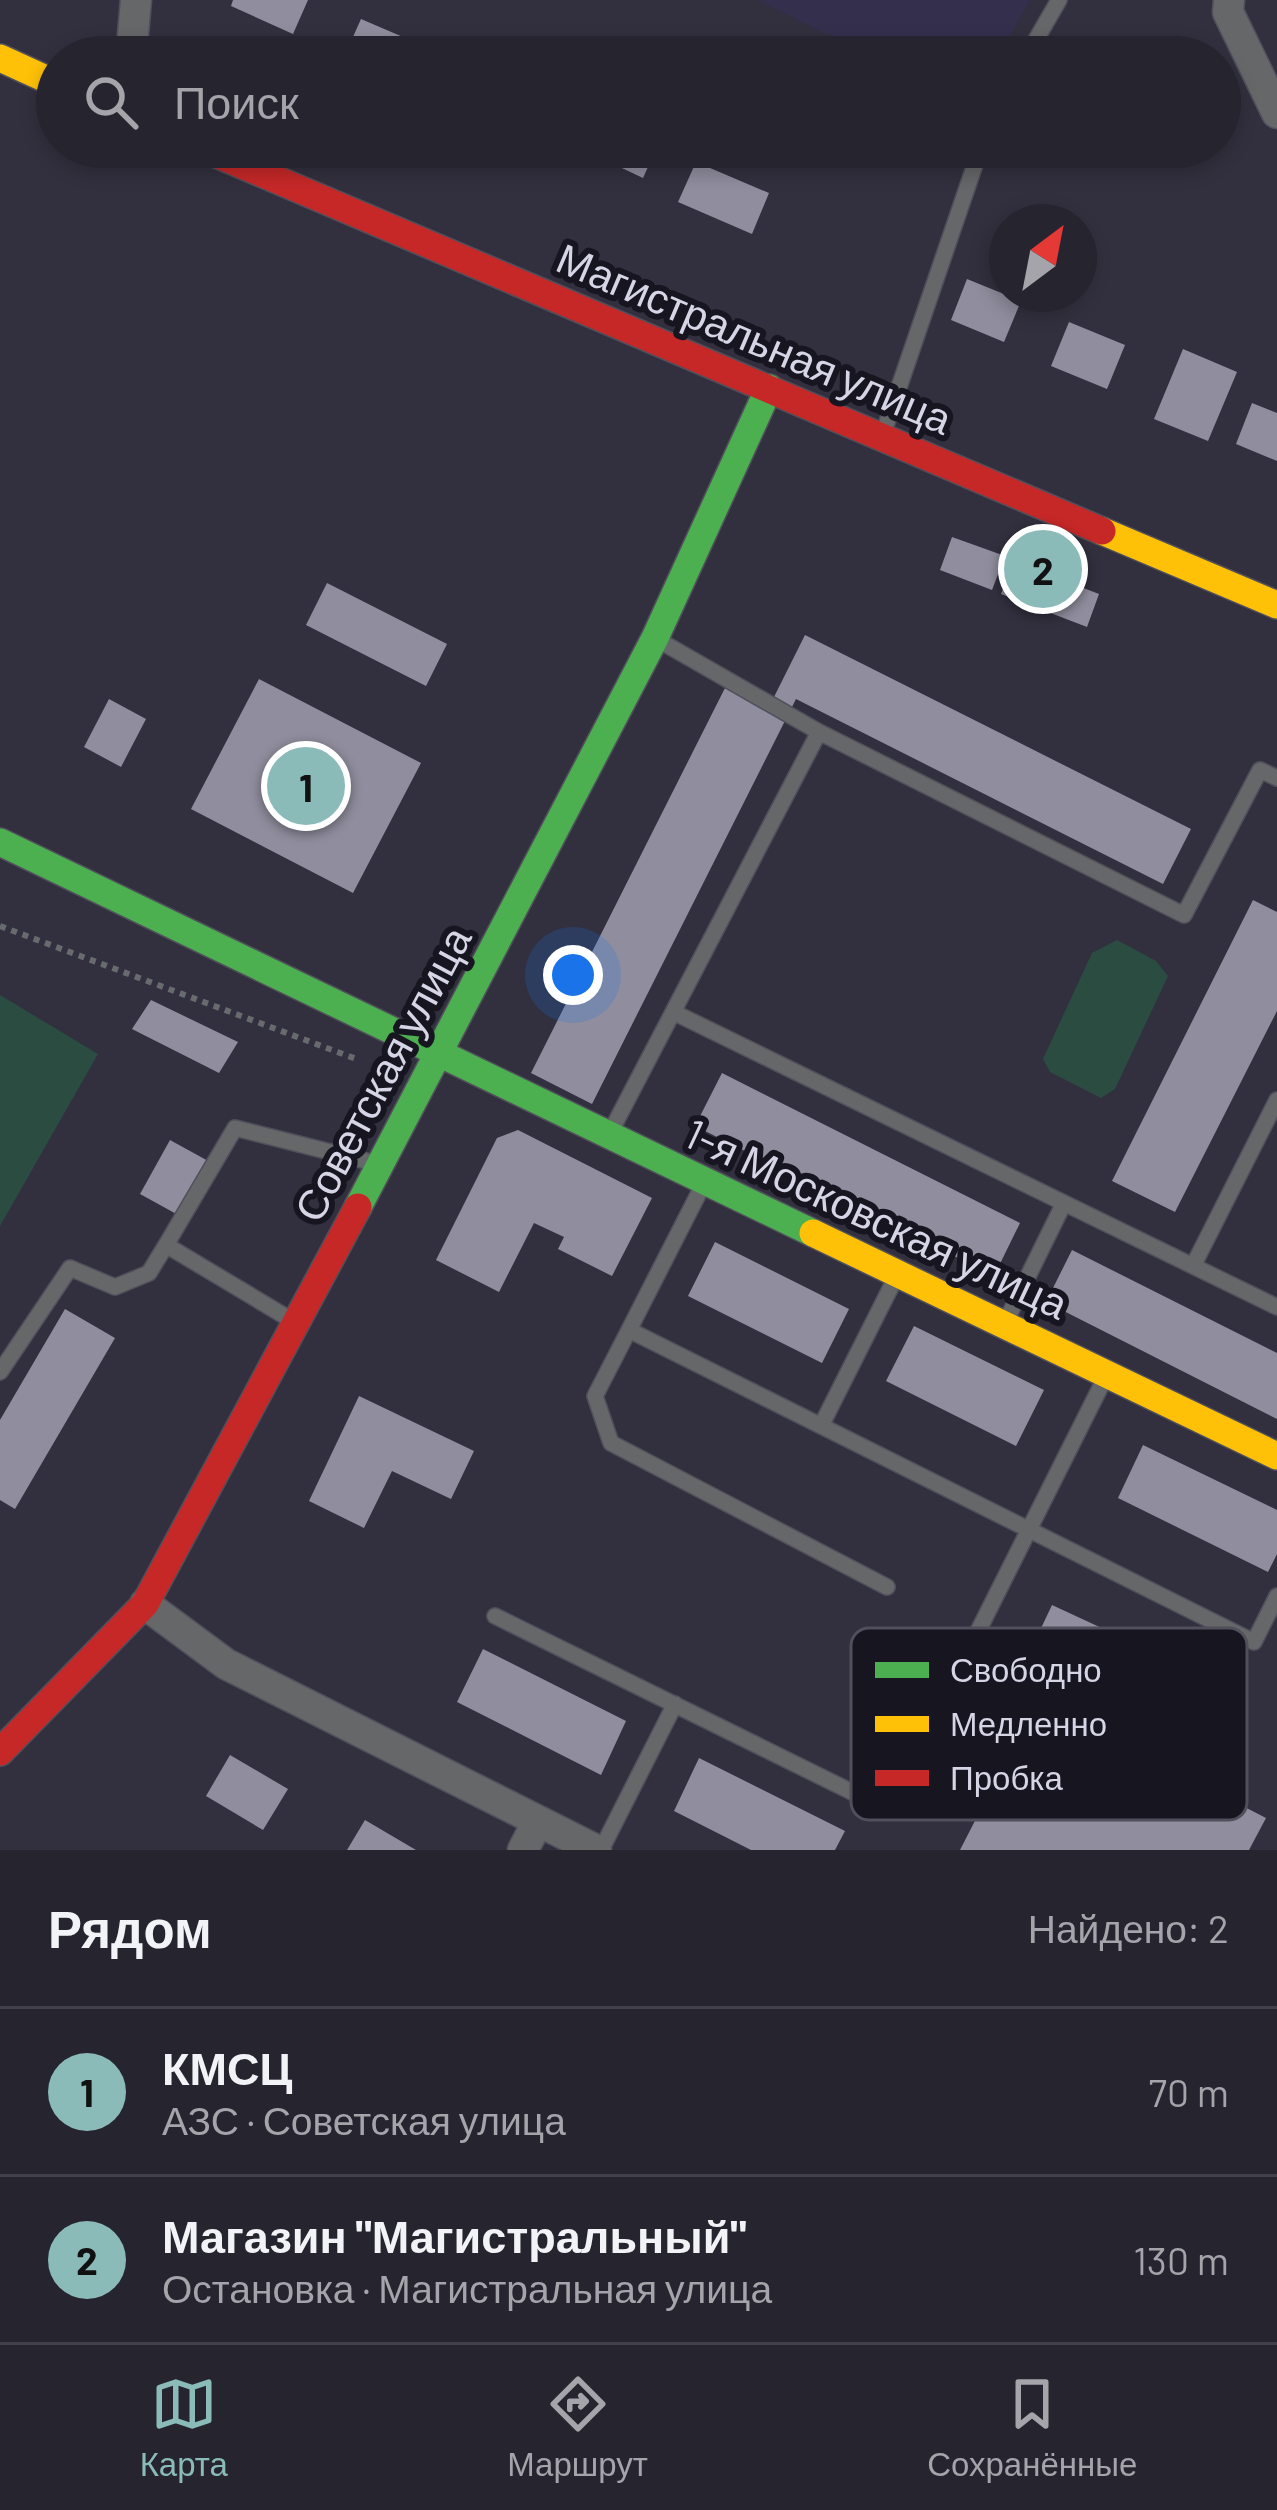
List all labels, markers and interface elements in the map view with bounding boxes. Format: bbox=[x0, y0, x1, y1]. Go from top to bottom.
search box bbox=[36, 36, 1241, 168]
icon: search bbox=[78, 69, 144, 135]
text: Поиск bbox=[174, 74, 299, 128]
north arrow bbox=[989, 204, 1097, 312]
street label: Магистральная улица bbox=[550, 231, 961, 444]
pin: 2 bbox=[1004, 524, 1082, 614]
pin: 1 bbox=[267, 741, 345, 831]
street label: Советская улица bbox=[282, 917, 481, 1229]
your location bbox=[543, 945, 603, 1005]
street label: 1-я Московская улица bbox=[677, 1106, 1077, 1329]
legend bbox=[851, 1628, 1247, 1820]
text: Свободно bbox=[950, 1649, 1102, 1689]
text: Медленно bbox=[950, 1703, 1107, 1743]
text: Пробка bbox=[950, 1757, 1063, 1797]
text: Рядом bbox=[48, 1897, 212, 1958]
text: Найдено: 2 bbox=[1028, 1904, 1229, 1951]
text: КМСЦ bbox=[162, 2040, 292, 2094]
text: 1 bbox=[80, 2068, 94, 2115]
text: 70 m bbox=[1148, 2068, 1229, 2115]
text: АЗС · Советская улица bbox=[162, 2096, 566, 2143]
text: Магазин "Магистральный" bbox=[162, 2208, 746, 2262]
text: 2 bbox=[76, 2236, 98, 2283]
text: 130 m bbox=[1133, 2236, 1229, 2283]
text: Остановка · Магистральная улица bbox=[162, 2264, 772, 2311]
tab: Карта bbox=[140, 2371, 228, 2484]
tab: Маршрут bbox=[507, 2371, 648, 2484]
tab: Сохранённые bbox=[927, 2371, 1137, 2484]

